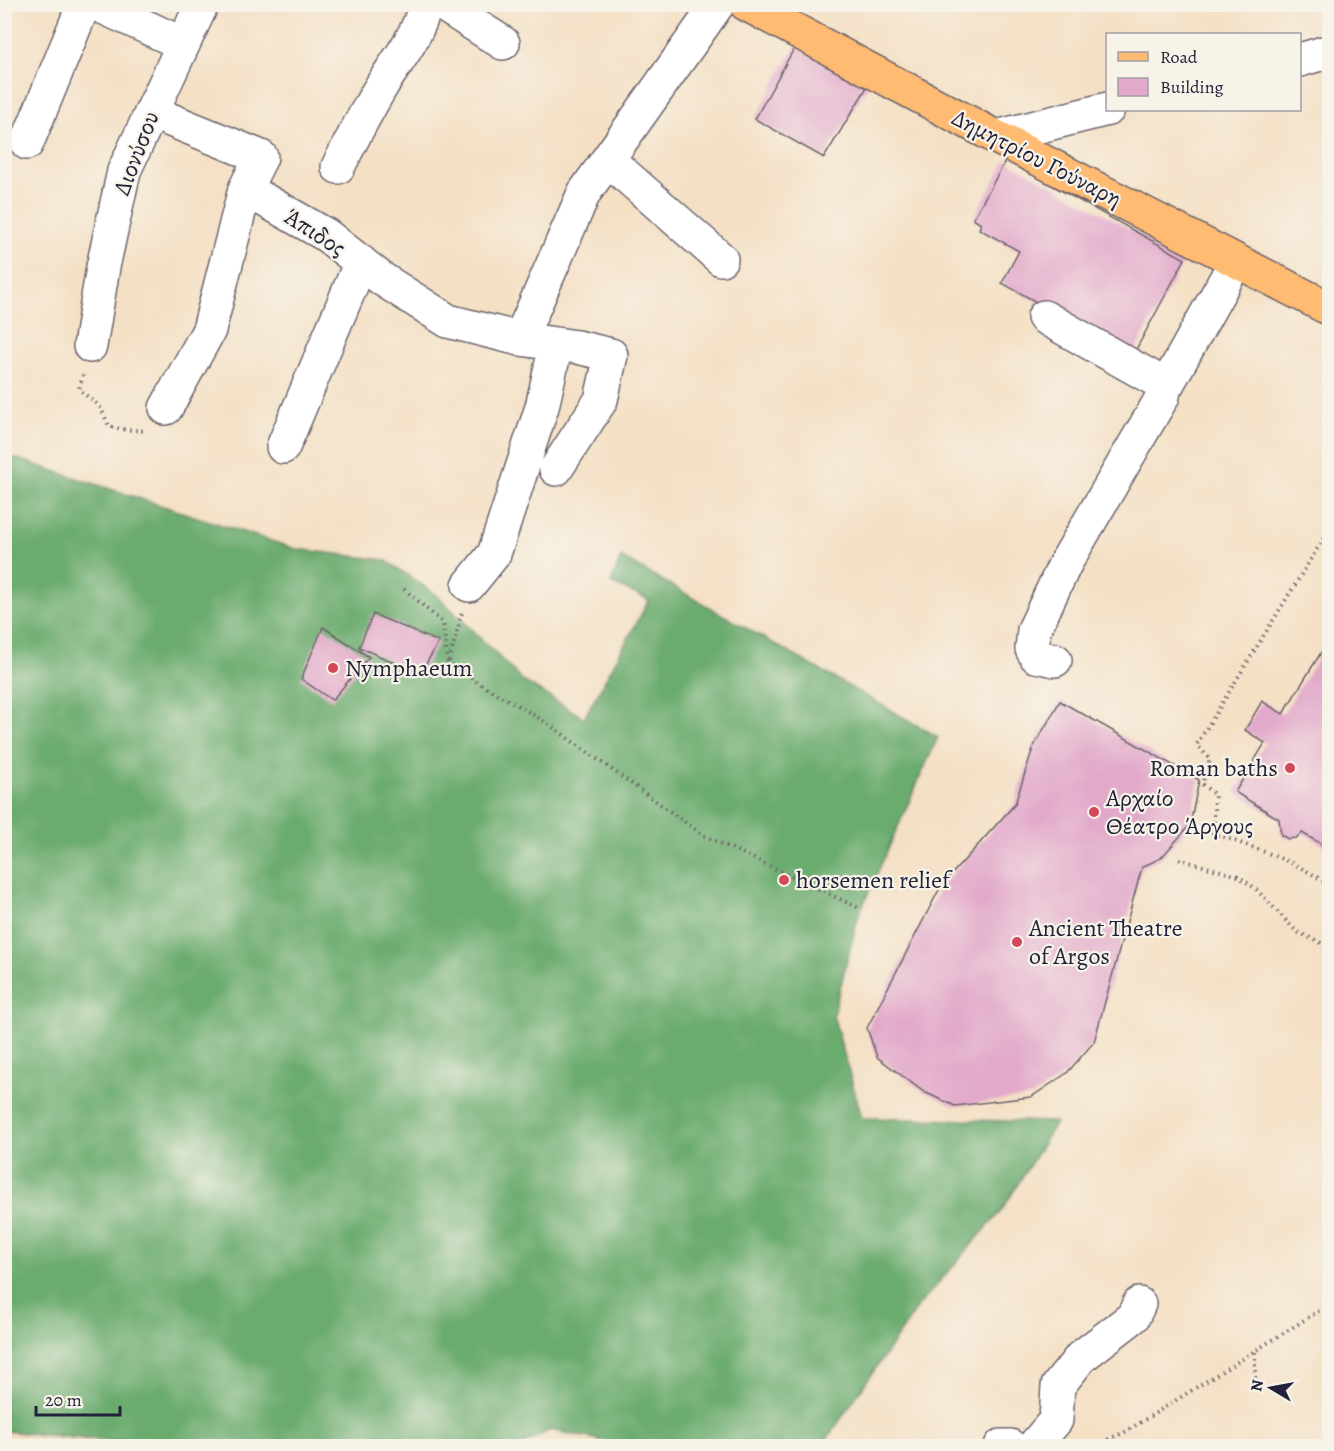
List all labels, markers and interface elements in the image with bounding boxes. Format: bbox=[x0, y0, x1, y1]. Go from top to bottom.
legend bbox=[1106, 33, 1301, 111]
text: Road bbox=[1160, 45, 1198, 69]
text: Building bbox=[1160, 75, 1224, 99]
street label: Δημητρίου Γούναρη bbox=[947, 101, 1127, 215]
street label: Διονύσου bbox=[105, 106, 167, 200]
street label: Άπιδος bbox=[278, 200, 352, 264]
place label: Nymphaeum bbox=[345, 652, 473, 684]
marker: Nymphaeum bbox=[326, 661, 340, 675]
place label: Roman baths bbox=[1149, 752, 1278, 784]
marker: Roman baths bbox=[1283, 761, 1297, 775]
place label: Αρχαίο Θέατρο Άργους bbox=[1105, 782, 1253, 842]
marker: Αρχαίο Θέατρο Άργους bbox=[1087, 805, 1101, 819]
place label: horsemen relief bbox=[796, 864, 953, 896]
marker: horsemen relief bbox=[777, 873, 791, 887]
place label: Ancient Theatre of Argos bbox=[1028, 912, 1183, 972]
marker: Ancient Theatre of Argos bbox=[1010, 935, 1024, 949]
north arrow bbox=[1241, 1358, 1301, 1418]
text: N bbox=[1245, 1378, 1269, 1393]
scale bar bbox=[36, 1379, 120, 1417]
text: 20 m bbox=[45, 1388, 82, 1412]

